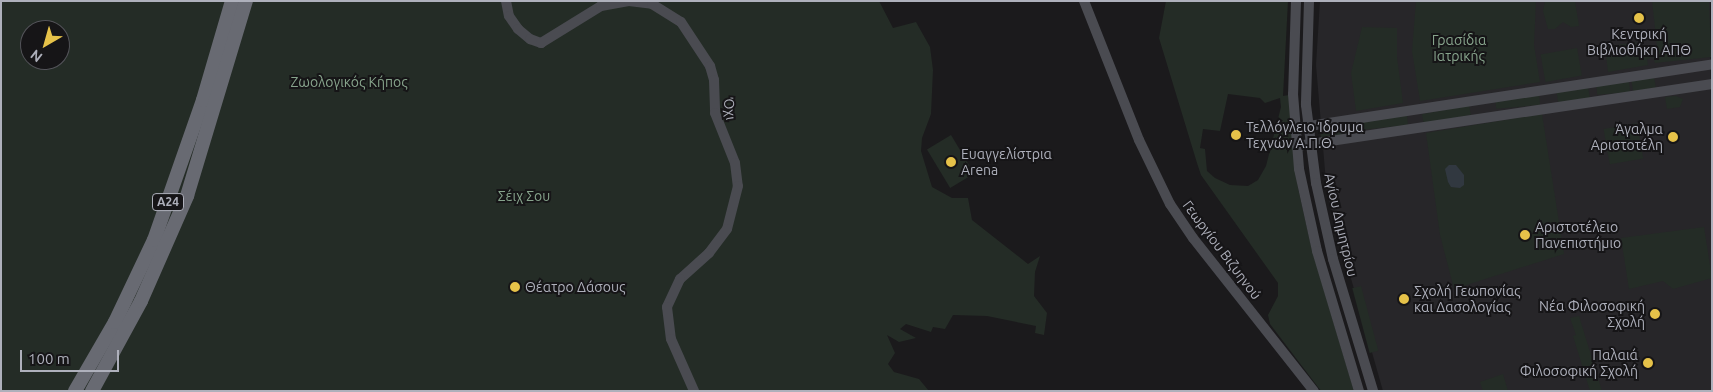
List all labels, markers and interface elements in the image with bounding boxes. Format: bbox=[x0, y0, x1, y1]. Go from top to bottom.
marker: Κεντρική Βιβλιοθήκη ΑΠΘ bbox=[1633, 12, 1645, 24]
north arrow bbox=[20, 20, 70, 70]
place label: Κεντρική Βιβλιοθήκη ΑΠΘ bbox=[1587, 26, 1691, 58]
park label: Γρασίδια Ιατρικής bbox=[1432, 32, 1486, 64]
text: N bbox=[27, 47, 45, 66]
park label: Ζωολογικός Κήπος bbox=[290, 74, 408, 90]
street label: Όχι bbox=[720, 97, 740, 121]
place label: Τελλόγλειο Ίδρυμα Τεχνών Α.Π.Θ. bbox=[1246, 119, 1364, 152]
place label: Άγαλμα Αριστοτέλη bbox=[1591, 121, 1663, 154]
marker: Τελλόγλειο Ίδρυμα Τεχνών Α.Π.Θ. bbox=[1230, 129, 1242, 141]
marker: Άγαλμα Αριστοτέλη bbox=[1667, 131, 1679, 143]
place label: Ευαγγελίστρια Arena bbox=[961, 146, 1052, 178]
marker: Ευαγγελίστρια Arena bbox=[945, 156, 957, 168]
street label: Αγίου Δημητρίου bbox=[1321, 172, 1361, 278]
park label: Σέιχ Σου bbox=[498, 188, 550, 204]
road number: Α24 bbox=[152, 192, 184, 212]
street label: Γεωργίου Βιζυηνού bbox=[1179, 197, 1265, 303]
place label: Αριστοτέλειο Πανεπιστήμιο bbox=[1535, 219, 1621, 252]
marker: Αριστοτέλειο Πανεπιστήμιο bbox=[1519, 229, 1531, 241]
place label: Θέατρο Δάσους bbox=[525, 279, 625, 295]
marker: Θέατρο Δάσους bbox=[509, 281, 521, 293]
place label: Σχολή Γεωπονίας και Δασολογίας bbox=[1414, 283, 1520, 316]
marker: Σχολή Γεωπονίας και Δασολογίας bbox=[1398, 293, 1410, 305]
place label: Νέα Φιλοσοφική Σχολή bbox=[1539, 298, 1645, 331]
marker: Νέα Φιλοσοφική Σχολή bbox=[1649, 308, 1661, 320]
scale bar bbox=[22, 340, 121, 372]
place label: Παλαιά Φιλοσοφική Σχολή bbox=[1520, 347, 1638, 380]
text: 100 m bbox=[28, 350, 70, 367]
marker: Παλαιά Φιλοσοφική Σχολή bbox=[1642, 357, 1654, 369]

